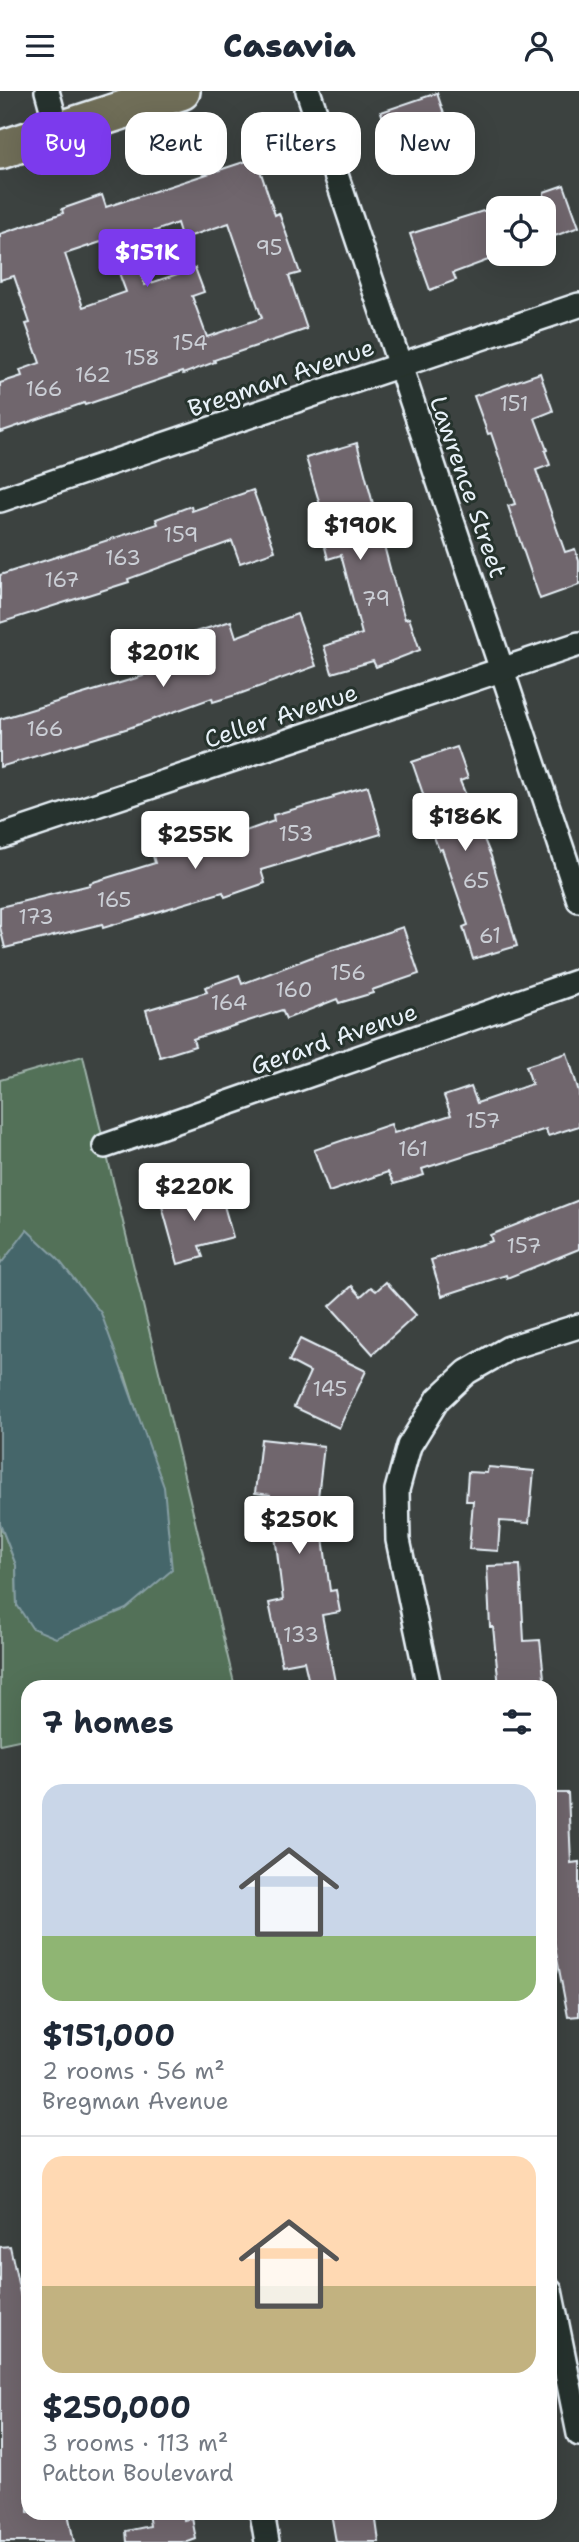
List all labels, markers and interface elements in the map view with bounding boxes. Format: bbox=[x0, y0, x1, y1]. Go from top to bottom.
text: Casavia bbox=[223, 24, 356, 67]
icon: menu bbox=[21, 27, 59, 65]
icon: person bbox=[520, 27, 558, 65]
chip: Buy bbox=[21, 112, 111, 175]
chip: Rent bbox=[125, 112, 227, 175]
chip: Filters bbox=[241, 112, 361, 175]
chip: New bbox=[375, 112, 475, 175]
map controls bbox=[486, 196, 556, 266]
button: locate bbox=[486, 196, 556, 266]
pin: $151K bbox=[98, 229, 196, 289]
house number: 95 bbox=[255, 234, 283, 262]
text: $151K bbox=[114, 237, 180, 267]
house number: 154 bbox=[172, 329, 208, 357]
street label: Bregman Avenue bbox=[184, 331, 378, 425]
house number: 158 bbox=[124, 344, 160, 372]
house number: 162 bbox=[75, 361, 111, 389]
house number: 166 bbox=[26, 375, 62, 403]
house number: 151 bbox=[499, 390, 529, 418]
street label: Lawrence Street bbox=[422, 392, 514, 582]
pin: $190K bbox=[311, 503, 409, 562]
text: $190K bbox=[324, 510, 396, 540]
house number: 159 bbox=[164, 521, 199, 549]
house number: 163 bbox=[105, 544, 141, 572]
house number: 167 bbox=[44, 566, 80, 594]
house number: 79 bbox=[362, 585, 390, 613]
pin: $201K bbox=[114, 629, 212, 689]
text: $201K bbox=[127, 637, 199, 667]
street label: Celler Avenue bbox=[200, 676, 362, 756]
house number: 166 bbox=[27, 715, 63, 743]
pin: $186K bbox=[416, 793, 514, 853]
text: $186K bbox=[428, 801, 502, 831]
pin: $255K bbox=[146, 811, 244, 871]
text: $255K bbox=[157, 819, 233, 849]
house number: 153 bbox=[278, 820, 314, 848]
house number: 65 bbox=[463, 867, 489, 895]
house number: 165 bbox=[97, 886, 131, 914]
house number: 173 bbox=[18, 903, 54, 931]
house number: 61 bbox=[479, 922, 501, 950]
house number: 156 bbox=[330, 959, 366, 987]
house number: 160 bbox=[276, 976, 312, 1004]
house number: 164 bbox=[211, 989, 247, 1017]
street label: Gerard Avenue bbox=[247, 996, 421, 1082]
house number: 157 bbox=[466, 1107, 500, 1135]
house number: 161 bbox=[398, 1135, 428, 1163]
pin: $220K bbox=[145, 1163, 243, 1223]
text: $220K bbox=[155, 1171, 233, 1201]
house number: 157 bbox=[507, 1232, 541, 1260]
house number: 145 bbox=[313, 1375, 347, 1403]
pin: $250K bbox=[250, 1497, 348, 1556]
text: $250K bbox=[260, 1504, 338, 1534]
house number: 133 bbox=[283, 1621, 319, 1649]
text: 7 homes bbox=[42, 1702, 174, 1743]
icon: filters bbox=[498, 1703, 536, 1741]
icon: home bbox=[226, 1829, 352, 1955]
text: $151,000 bbox=[42, 2015, 175, 2056]
text: 2 rooms · 56 m² bbox=[42, 2056, 225, 2086]
text: Bregman Avenue bbox=[42, 2086, 229, 2116]
icon: home bbox=[226, 2201, 352, 2327]
text: $250,000 bbox=[42, 2387, 191, 2428]
text: 3 rooms · 113 m² bbox=[42, 2428, 228, 2458]
text: Patton Boulevard bbox=[42, 2458, 233, 2488]

